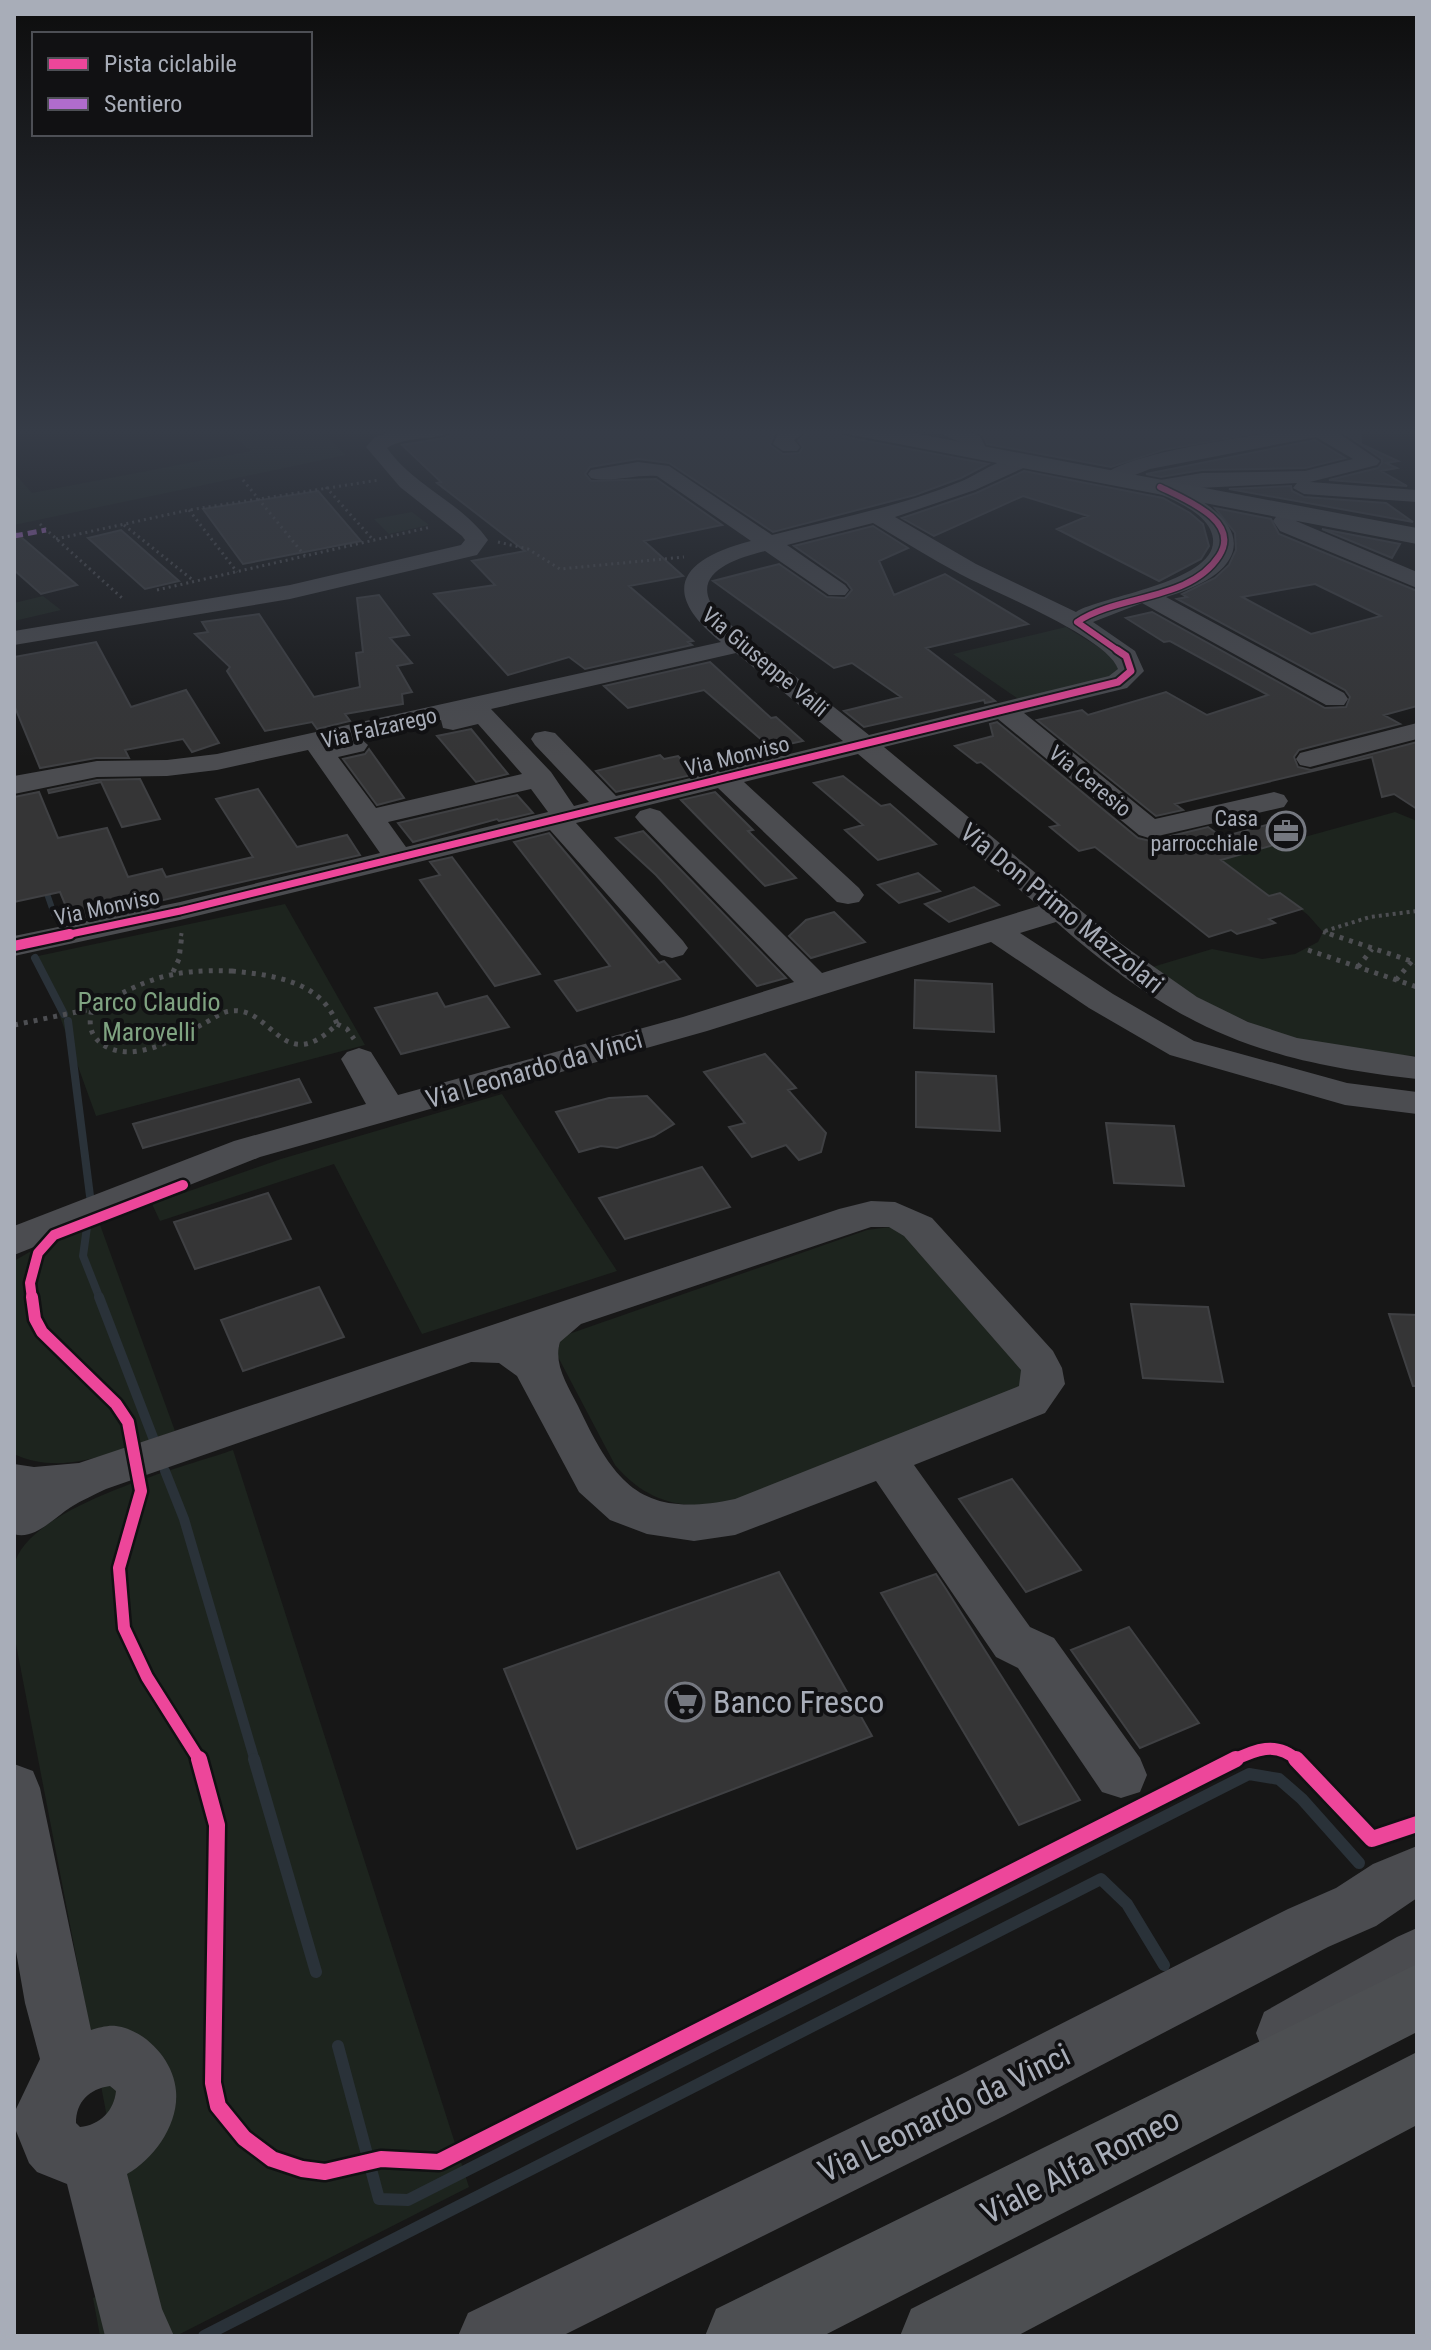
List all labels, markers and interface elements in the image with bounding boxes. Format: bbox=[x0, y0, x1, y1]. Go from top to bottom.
legend bbox=[32, 32, 312, 136]
text: Pista ciclabile bbox=[104, 50, 237, 78]
text: Sentiero bbox=[104, 90, 182, 118]
street label: Via Giuseppe Valli bbox=[697, 602, 833, 722]
street label: Via Falzarego bbox=[319, 703, 439, 753]
street label: Via Monviso bbox=[682, 731, 792, 781]
street label: Via Ceresio bbox=[1044, 740, 1136, 822]
place label: Casa parrocchiale bbox=[1150, 806, 1258, 856]
office icon: Casa parrocchiale bbox=[1265, 810, 1307, 852]
street label: Via Don Primo Mazzolari bbox=[954, 817, 1170, 999]
street label: Via Monviso bbox=[52, 884, 162, 930]
park label: Parco Claudio Marovelli bbox=[77, 987, 221, 1047]
street label: Via Leonardo da Vinci bbox=[422, 1024, 646, 1114]
supermarket icon: Banco Fresco bbox=[664, 1681, 706, 1723]
place label: Banco Fresco bbox=[713, 1683, 884, 1721]
street label: Via Leonardo da Vinci bbox=[812, 2036, 1076, 2190]
street label: Viale Alfa Romeo bbox=[975, 2100, 1185, 2232]

